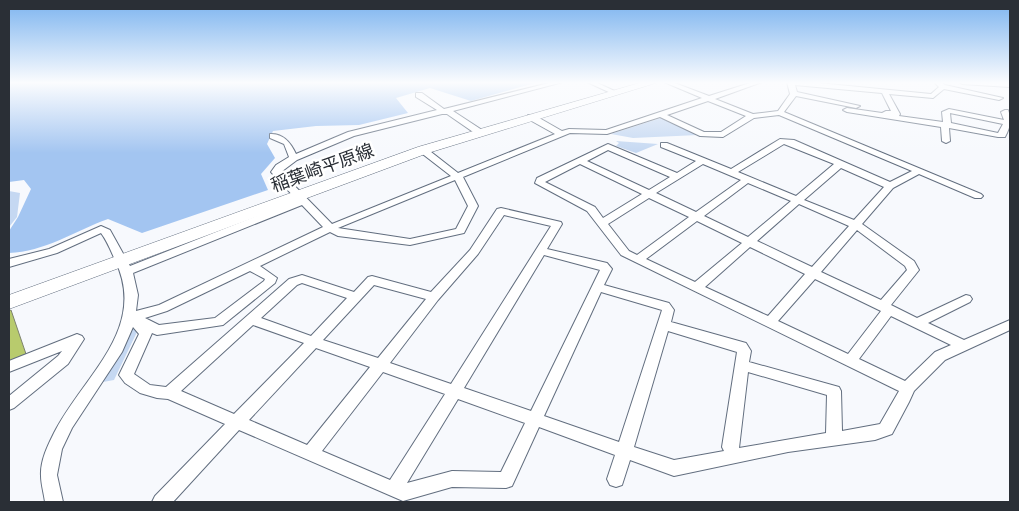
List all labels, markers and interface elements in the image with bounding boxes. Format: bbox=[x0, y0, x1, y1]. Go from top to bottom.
street label: 稲葉崎平原線 bbox=[267, 137, 377, 197]

